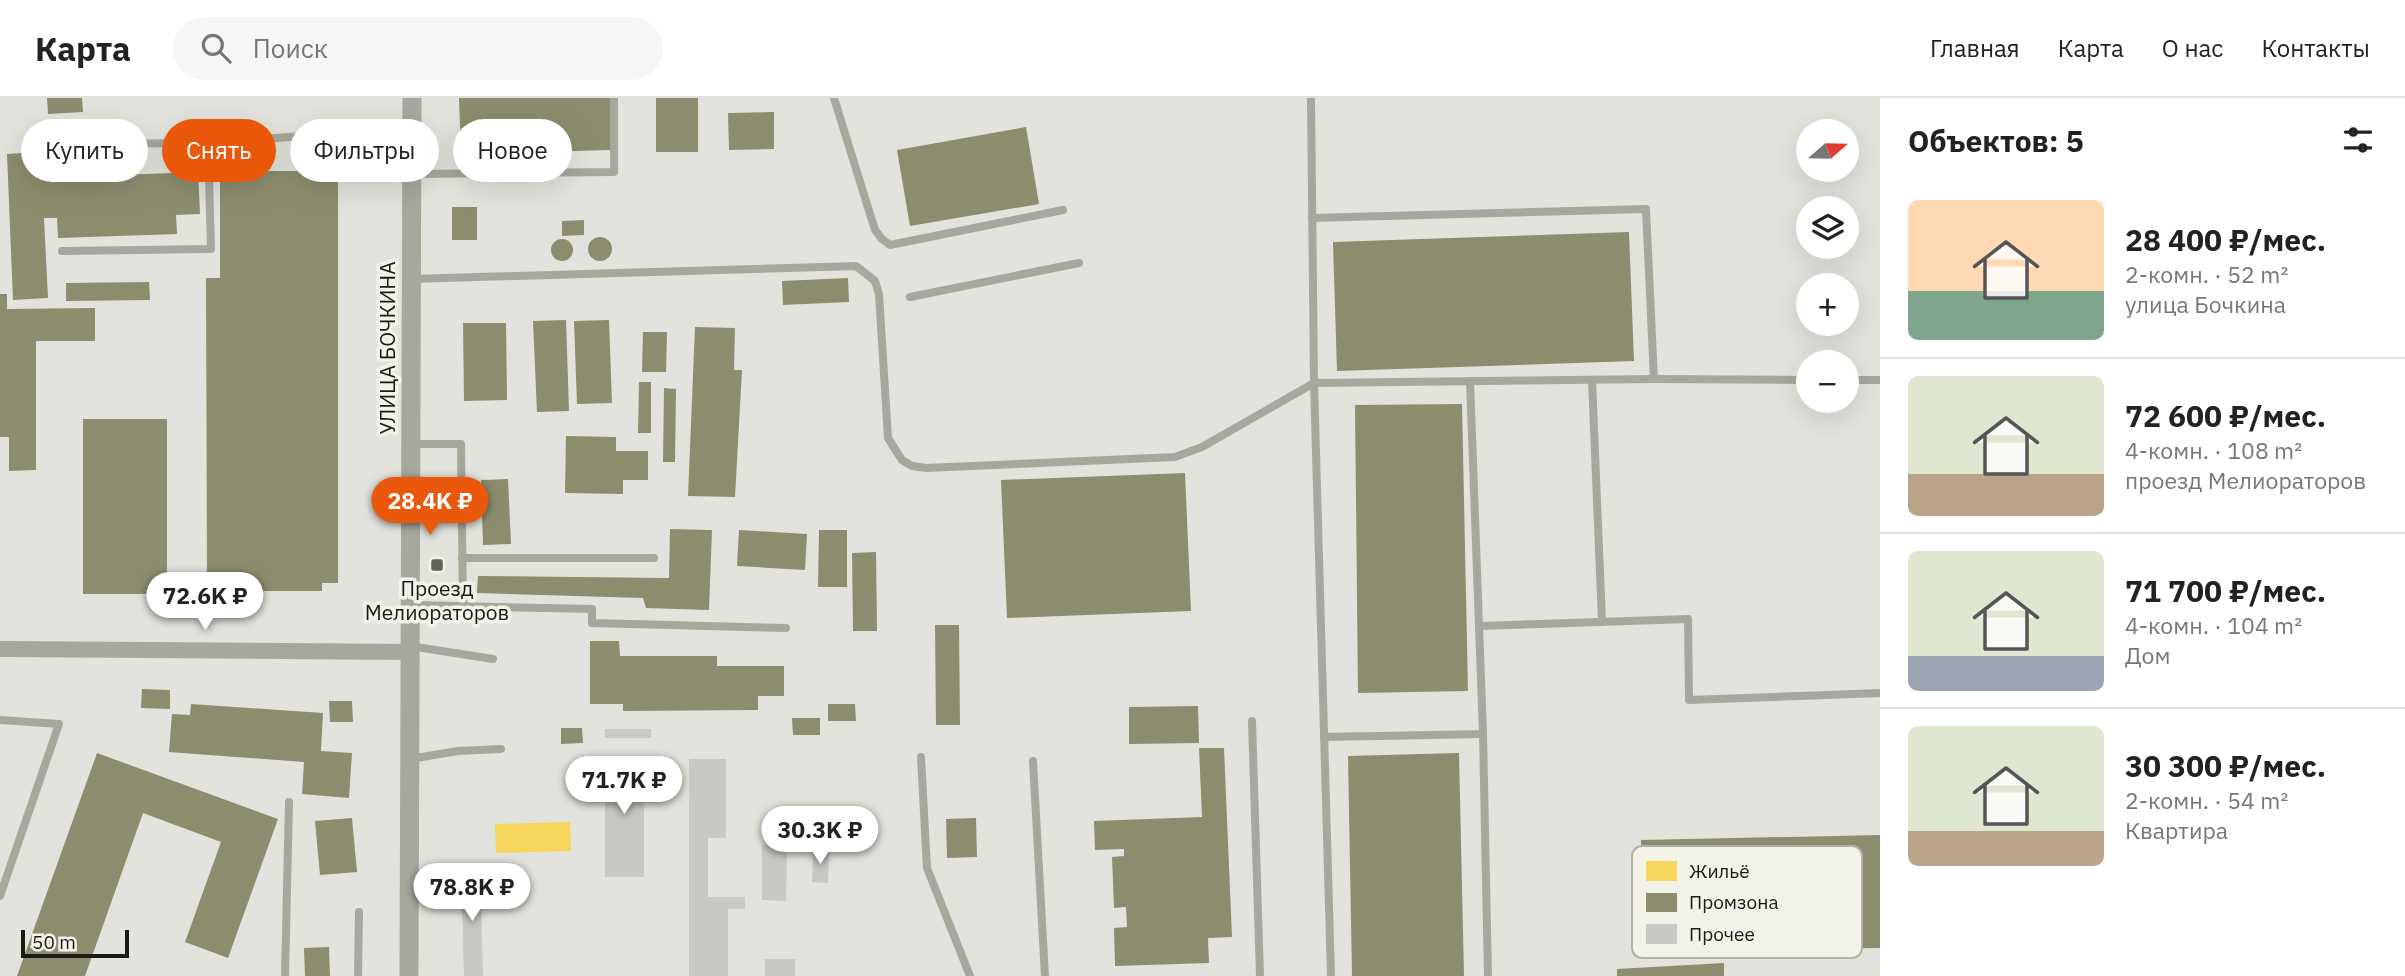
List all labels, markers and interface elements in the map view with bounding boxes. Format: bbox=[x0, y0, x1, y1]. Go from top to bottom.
search box bbox=[173, 17, 663, 80]
text: Карта bbox=[35, 27, 131, 70]
icon: search bbox=[197, 29, 235, 67]
text: Поиск bbox=[253, 31, 328, 65]
text: Главная bbox=[1930, 32, 2020, 64]
text: Карта bbox=[2058, 32, 2124, 64]
text: О нас bbox=[2162, 32, 2223, 64]
text: Контакты bbox=[2261, 32, 2370, 64]
chip: Купить bbox=[21, 119, 148, 182]
chip: Снять bbox=[162, 119, 276, 182]
chip: Фильтры bbox=[290, 119, 439, 182]
chip: Новое bbox=[453, 119, 572, 182]
north arrow bbox=[1796, 119, 1858, 182]
map controls bbox=[1796, 119, 1859, 413]
text: Объектов: 5 bbox=[1908, 121, 2084, 160]
icon: filters bbox=[2339, 121, 2377, 159]
button: layers bbox=[1796, 196, 1859, 259]
text: 28 400 ₽/мес. bbox=[2125, 220, 2326, 259]
icon: home bbox=[1964, 228, 2048, 312]
text: 2-комн. · 52 m² bbox=[2125, 259, 2288, 289]
street label: УЛИЦА БОЧКИНА bbox=[373, 261, 401, 435]
button: + bbox=[1796, 273, 1859, 336]
text: улица Бочкина bbox=[2125, 289, 2286, 319]
button: − bbox=[1796, 350, 1859, 413]
text: 72 600 ₽/мес. bbox=[2125, 396, 2326, 435]
icon: home bbox=[1964, 404, 2048, 488]
text: 4-комн. · 108 m² bbox=[2125, 435, 2302, 465]
text: проезд Мелиораторов bbox=[2125, 465, 2366, 495]
pin: 28.4K ₽ bbox=[365, 478, 495, 537]
text: 28.4K ₽ bbox=[387, 485, 473, 515]
marker: Проезд Мелиораторов bbox=[429, 557, 445, 573]
text: 71 700 ₽/мес. bbox=[2125, 571, 2326, 610]
pin: 72.6K ₽ bbox=[140, 573, 270, 632]
place label: Проезд Мелиораторов bbox=[365, 574, 509, 626]
icon: home bbox=[1964, 579, 2048, 663]
text: 72.6K ₽ bbox=[162, 580, 248, 610]
text: 4-комн. · 104 m² bbox=[2125, 610, 2302, 640]
text: Дом bbox=[2125, 640, 2170, 670]
text: 30 300 ₽/мес. bbox=[2125, 746, 2326, 785]
icon: home bbox=[1964, 754, 2048, 838]
pin: 71.7K ₽ bbox=[559, 756, 689, 816]
text: 71.7K ₽ bbox=[581, 764, 667, 794]
text: 2-комн. · 54 m² bbox=[2125, 785, 2288, 815]
pin: 30.3K ₽ bbox=[755, 806, 885, 866]
text: 30.3K ₽ bbox=[777, 814, 863, 844]
text: Квартира bbox=[2125, 815, 2228, 845]
legend bbox=[1632, 846, 1862, 958]
text: Жильё bbox=[1689, 859, 1750, 883]
pin: 78.8K ₽ bbox=[407, 864, 537, 923]
text: 78.8K ₽ bbox=[429, 871, 515, 901]
text: Промзона bbox=[1689, 890, 1779, 914]
text: Прочее bbox=[1689, 922, 1755, 946]
scale bar bbox=[21, 927, 130, 959]
text: 50 m bbox=[32, 930, 76, 954]

